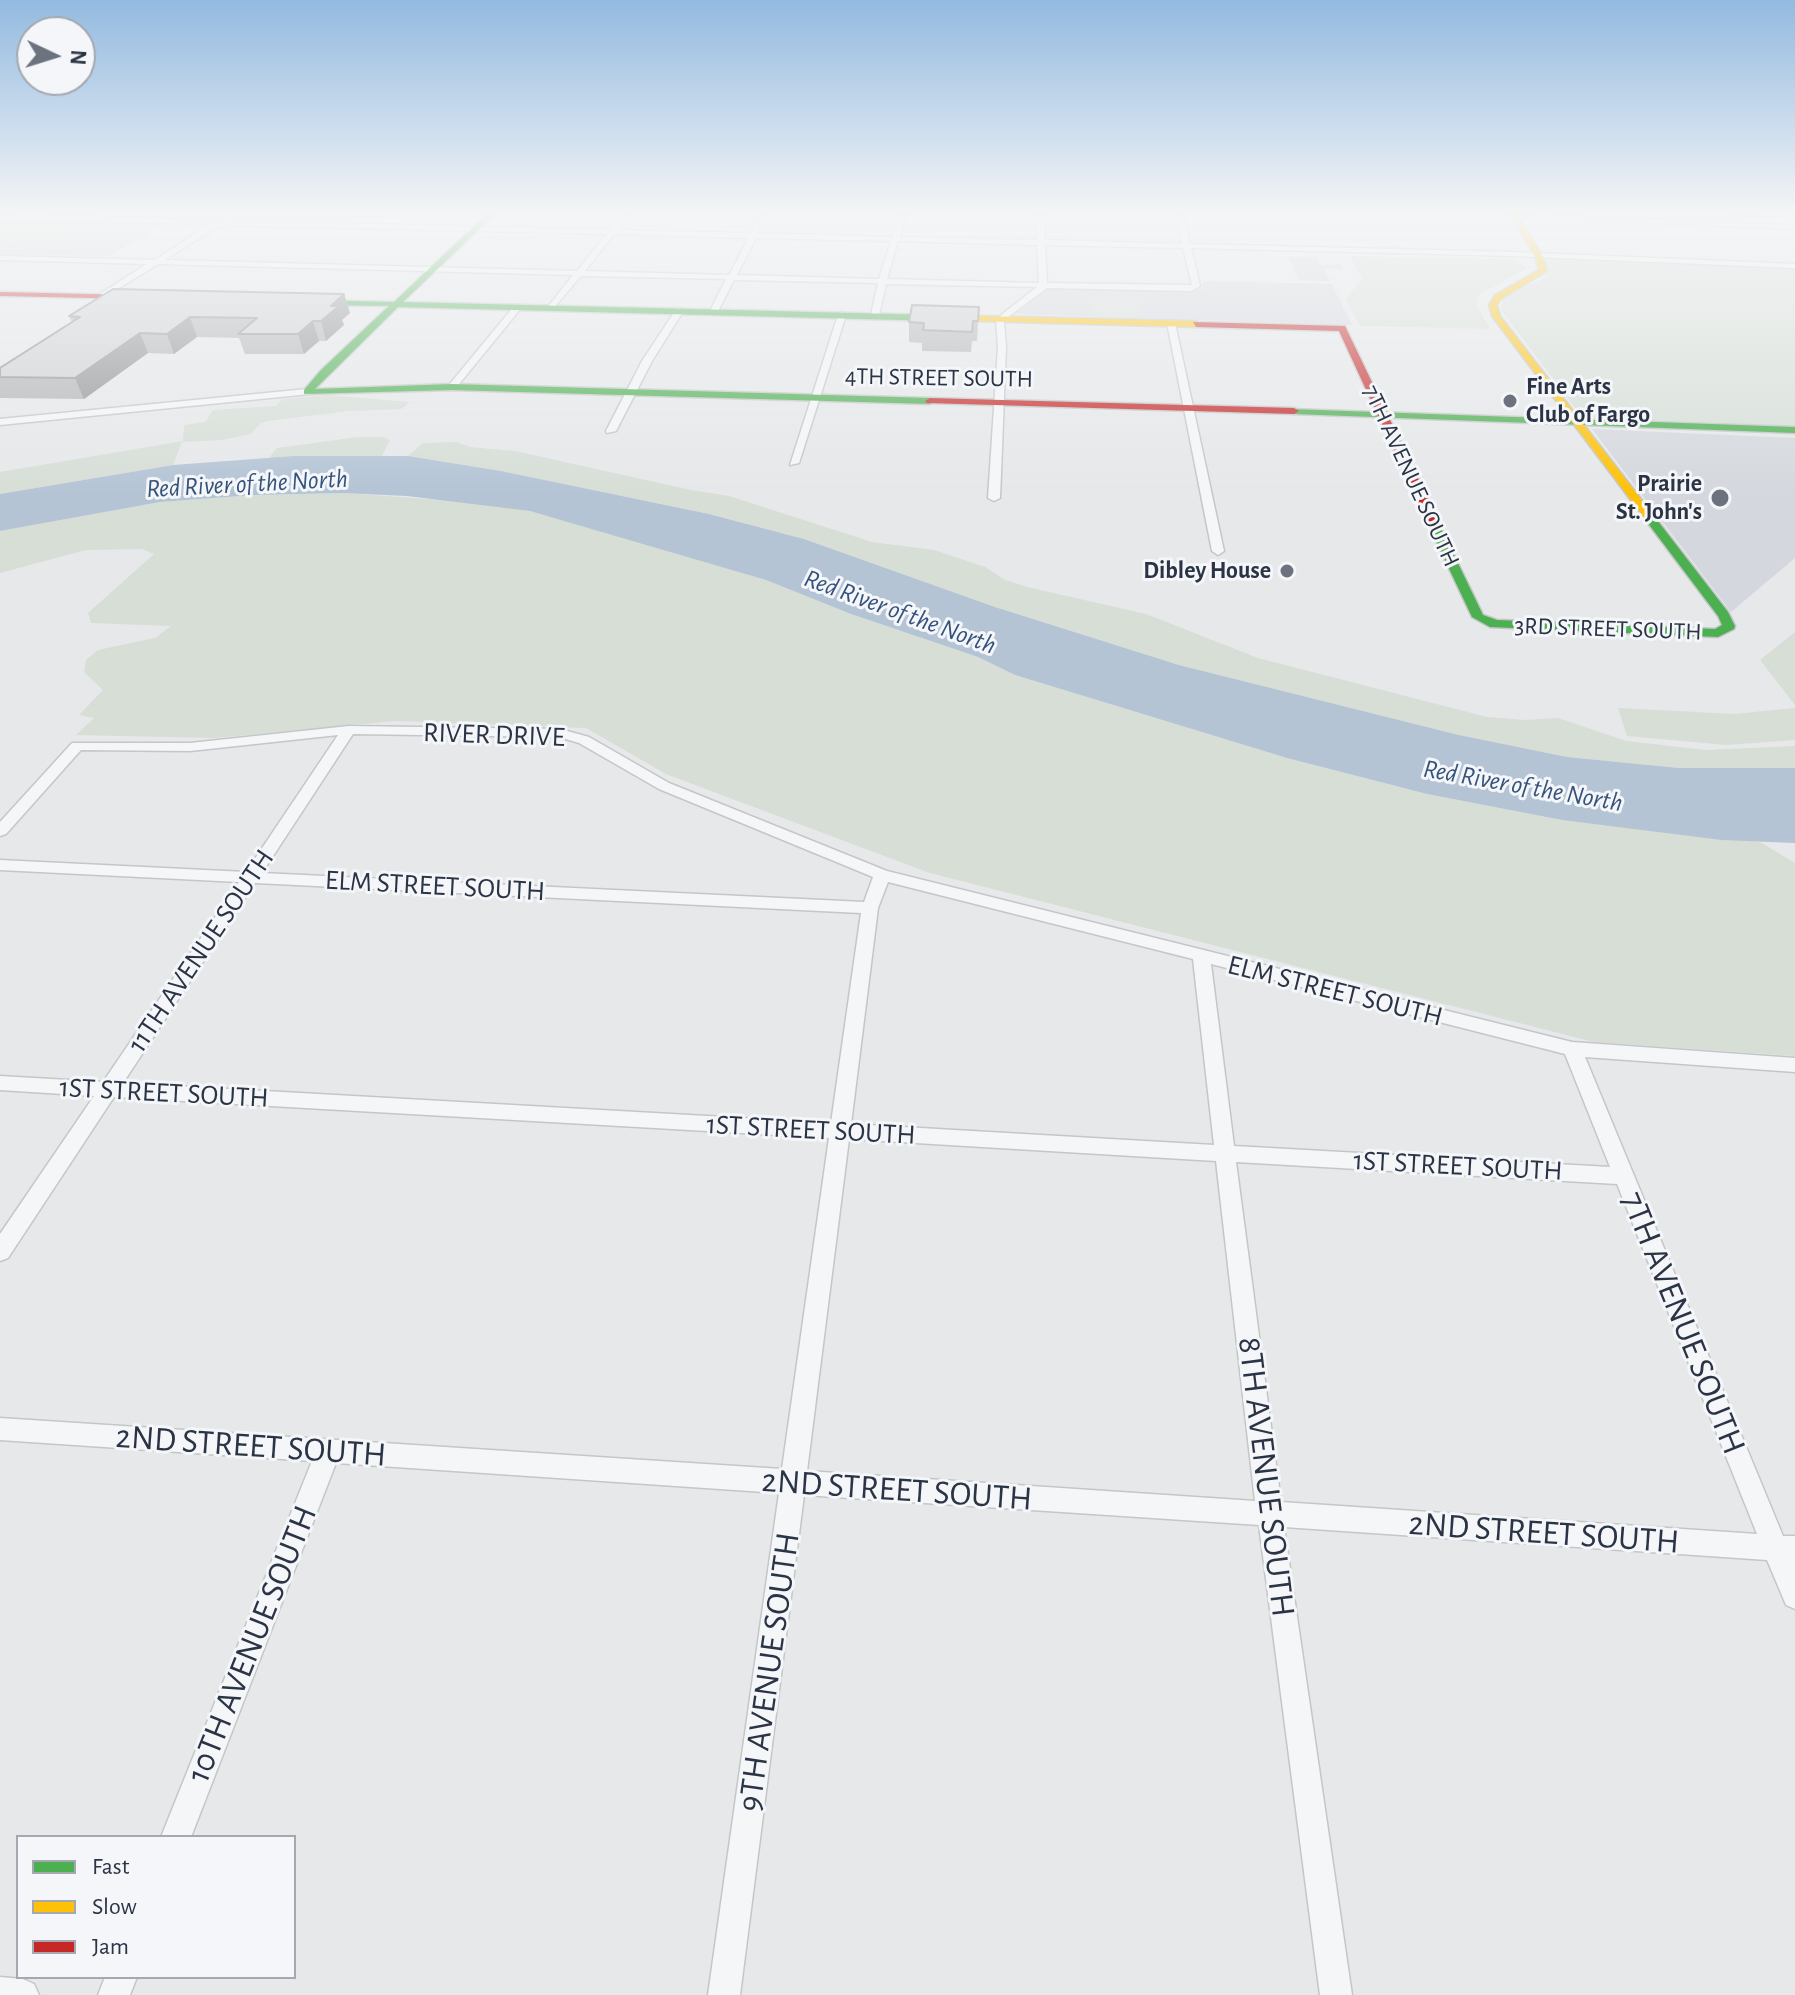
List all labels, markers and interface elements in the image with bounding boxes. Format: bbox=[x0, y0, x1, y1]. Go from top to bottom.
north arrow bbox=[16, 16, 96, 96]
text: N bbox=[66, 49, 89, 66]
street label: 4TH STREET SOUTH bbox=[845, 362, 1033, 394]
place label: Fine Arts Club of Fargo bbox=[1526, 373, 1650, 429]
street label: 7TH AVENUE SOUTH bbox=[1356, 381, 1466, 571]
marker: Fine Arts Club of Fargo bbox=[1501, 392, 1519, 410]
water label: Red River of the North bbox=[145, 463, 349, 505]
place label: Prairie St. John's bbox=[1616, 470, 1702, 526]
marker: Prairie St. John's bbox=[1709, 487, 1731, 509]
place label: Dibley House bbox=[1143, 557, 1271, 585]
marker: Dibley House bbox=[1278, 562, 1296, 580]
water label: Red River of the North bbox=[800, 563, 1000, 661]
street label: 3RD STREET SOUTH bbox=[1514, 611, 1702, 647]
street label: RIVER DRIVE bbox=[422, 716, 566, 754]
water label: Red River of the North bbox=[1421, 753, 1625, 819]
street label: 11TH AVENUE SOUTH bbox=[121, 843, 281, 1059]
street label: ELM STREET SOUTH bbox=[324, 863, 546, 909]
street label: ELM STREET SOUTH bbox=[1224, 948, 1446, 1034]
street label: 1ST STREET SOUTH bbox=[59, 1071, 269, 1115]
street label: 1ST STREET SOUTH bbox=[706, 1108, 916, 1152]
street label: 1ST STREET SOUTH bbox=[1353, 1144, 1563, 1188]
street label: 7TH AVENUE SOUTH bbox=[1612, 1186, 1754, 1460]
street label: 8TH AVENUE SOUTH bbox=[1229, 1335, 1303, 1619]
street label: 2ND STREET SOUTH bbox=[114, 1416, 388, 1476]
street label: 2ND STREET SOUTH bbox=[760, 1460, 1034, 1520]
street label: 10TH AVENUE SOUTH bbox=[178, 1500, 326, 1788]
street label: 2ND STREET SOUTH bbox=[1407, 1503, 1681, 1563]
street label: 9TH AVENUE SOUTH bbox=[729, 1530, 809, 1814]
legend bbox=[16, 1835, 296, 1979]
text: Fast bbox=[92, 1855, 129, 1879]
text: Slow bbox=[92, 1895, 137, 1919]
text: Jam bbox=[92, 1935, 129, 1959]

